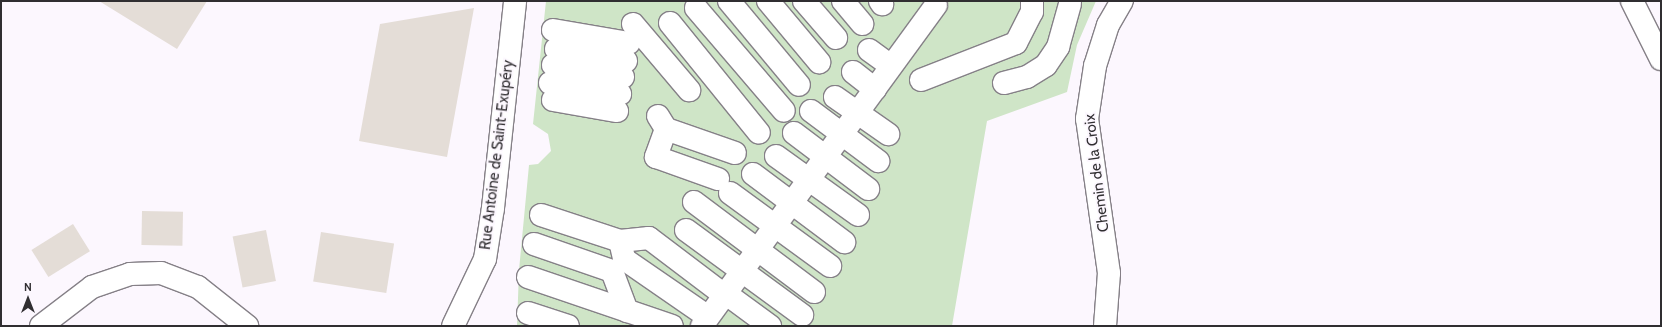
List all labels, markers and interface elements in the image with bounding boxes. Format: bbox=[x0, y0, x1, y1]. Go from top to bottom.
street label: Rue Antoine de Saint-Exupéry bbox=[476, 59, 518, 251]
street label: Chemin de la Croix bbox=[1081, 113, 1113, 233]
north arrow bbox=[8, 279, 48, 319]
text: N bbox=[24, 280, 32, 294]

